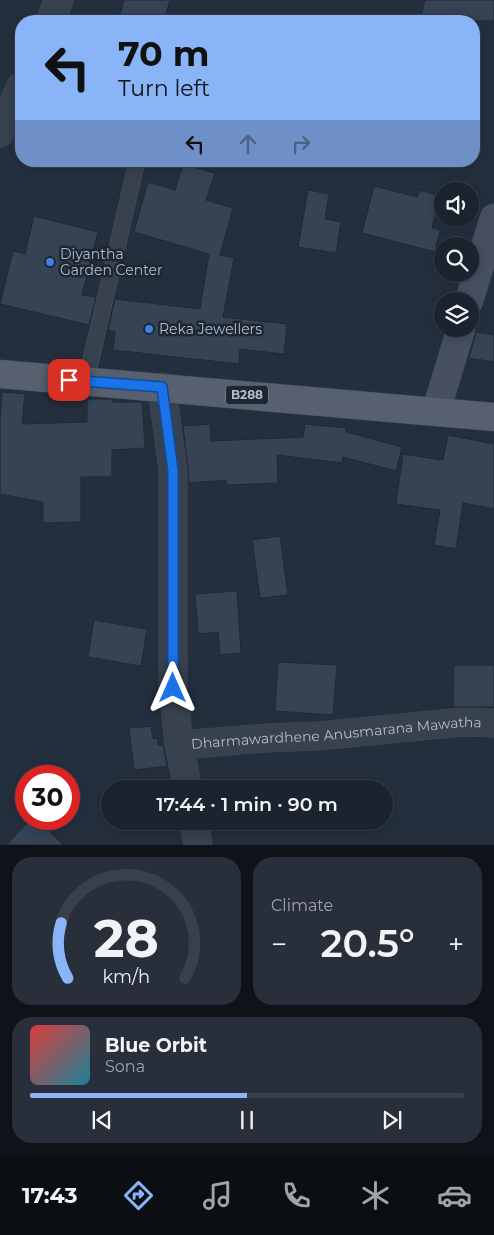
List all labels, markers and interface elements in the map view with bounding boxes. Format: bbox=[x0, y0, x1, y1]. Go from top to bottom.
text: 70 m bbox=[118, 32, 209, 75]
icon: left bbox=[35, 35, 100, 100]
text: Turn left bbox=[118, 75, 210, 102]
icon: left bbox=[181, 130, 209, 158]
icon: ahead bbox=[234, 130, 262, 158]
icon: right bbox=[287, 130, 315, 158]
map controls bbox=[434, 182, 479, 337]
button: sound bbox=[434, 182, 479, 227]
button: search bbox=[434, 237, 479, 282]
place label: Diyantha Garden Center bbox=[60, 245, 163, 279]
marker: Diyantha Garden Center bbox=[44, 256, 56, 268]
button: layers bbox=[434, 292, 479, 337]
place label: Reka Jewellers bbox=[159, 320, 262, 338]
marker: Reka Jewellers bbox=[143, 323, 155, 335]
pin bbox=[48, 359, 90, 401]
icon: arrive bbox=[55, 366, 83, 394]
road number: B288 bbox=[226, 386, 268, 404]
position arrow bbox=[146, 661, 198, 713]
street label: Dharmawardhene Anusmarana Mawatha bbox=[191, 713, 482, 753]
speed limit sign: 30 bbox=[15, 765, 80, 830]
text: 17:44 · 1 min · 90 m bbox=[156, 793, 338, 816]
text: Climate bbox=[271, 896, 333, 915]
text: 28 bbox=[94, 907, 159, 970]
text: 20.5° bbox=[320, 920, 415, 967]
text: − bbox=[271, 927, 287, 961]
text: + bbox=[448, 927, 464, 961]
text: km/h bbox=[103, 966, 150, 987]
text: Blue Orbit bbox=[105, 1034, 207, 1057]
text: Sona bbox=[105, 1057, 145, 1076]
icon: previous bbox=[88, 1106, 116, 1134]
icon: pause bbox=[233, 1106, 261, 1134]
icon: next bbox=[378, 1106, 406, 1134]
icon: directions bbox=[121, 1178, 156, 1213]
icon: music bbox=[200, 1178, 235, 1213]
icon: phone bbox=[279, 1178, 314, 1213]
icon: climate bbox=[358, 1178, 393, 1213]
icon: car bbox=[437, 1178, 472, 1213]
text: 17:43 bbox=[22, 1182, 78, 1209]

